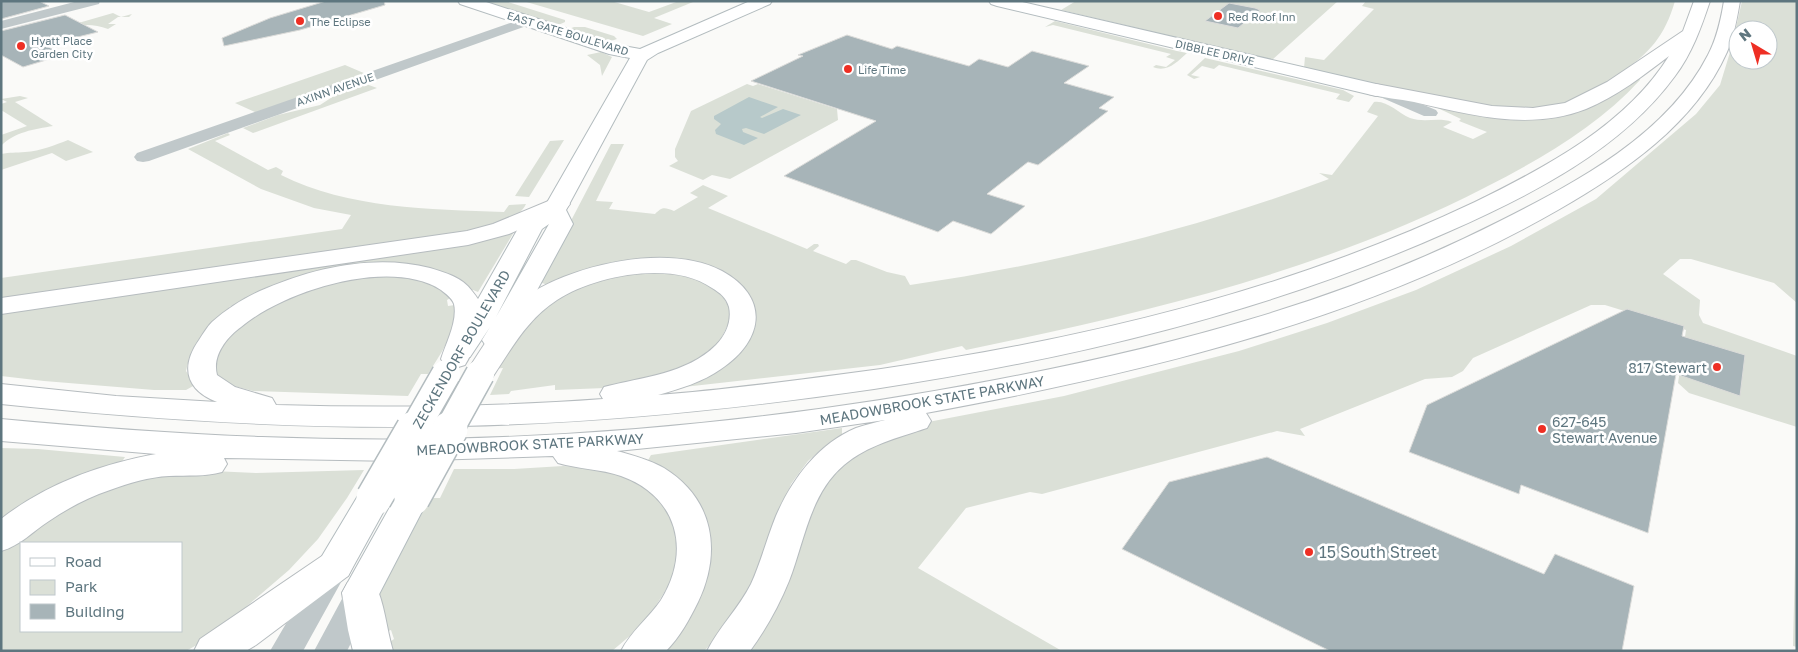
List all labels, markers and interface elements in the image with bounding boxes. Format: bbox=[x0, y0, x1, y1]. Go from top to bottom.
street label: EAST GATE BOULEVARD bbox=[506, 8, 631, 58]
marker: Red Roof Inn bbox=[1212, 10, 1224, 22]
place label: Red Roof Inn bbox=[1228, 10, 1295, 23]
marker: The Eclipse bbox=[294, 15, 306, 27]
place label: The Eclipse bbox=[310, 15, 371, 28]
north arrow bbox=[1728, 20, 1778, 70]
text: N bbox=[1735, 24, 1754, 44]
place label: Hyatt Place Garden City bbox=[31, 34, 93, 60]
street label: DIBBLEE DRIVE bbox=[1174, 37, 1256, 68]
marker: Hyatt Place Garden City bbox=[15, 40, 27, 52]
marker: Life Time bbox=[842, 63, 854, 75]
place label: Life Time bbox=[858, 63, 906, 76]
street label: AXINN AVENUE bbox=[294, 70, 376, 108]
street label: ZECKENDORF BOULEVARD bbox=[409, 267, 513, 431]
place label: 817 Stewart bbox=[1628, 359, 1707, 376]
marker: 817 Stewart bbox=[1711, 361, 1723, 373]
street label: MEADOWBROOK STATE PARKWAY bbox=[818, 372, 1046, 428]
place label: 627-645 Stewart Avenue bbox=[1552, 413, 1658, 446]
marker: 627-645 Stewart Avenue bbox=[1536, 423, 1548, 435]
street label: MEADOWBROOK STATE PARKWAY bbox=[416, 430, 644, 458]
legend bbox=[20, 542, 182, 632]
place label: 15 South Street bbox=[1319, 542, 1437, 562]
marker: 15 South Street bbox=[1303, 546, 1315, 558]
text: Road bbox=[65, 552, 102, 570]
text: Park bbox=[65, 577, 98, 595]
text: Building bbox=[65, 602, 125, 620]

